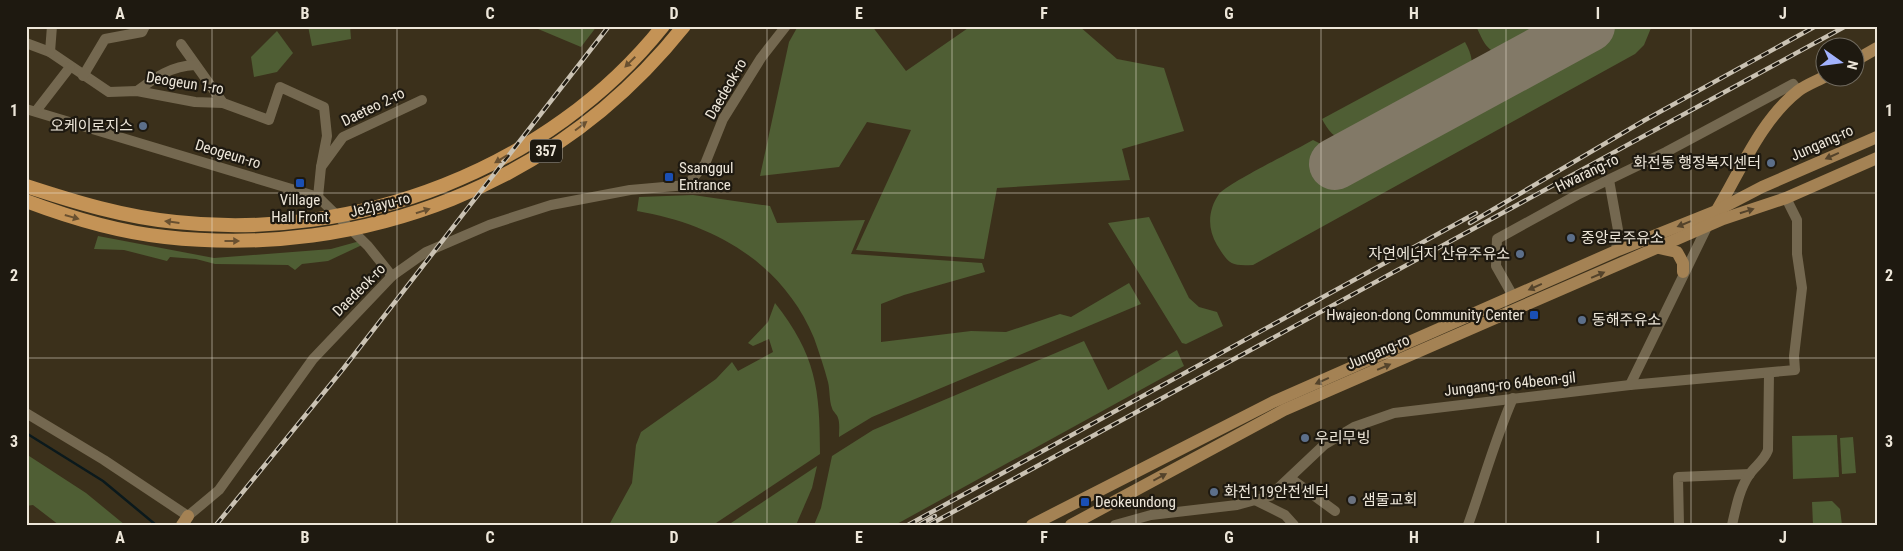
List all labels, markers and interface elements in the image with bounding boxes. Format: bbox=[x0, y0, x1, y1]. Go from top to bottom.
text: A bbox=[115, 4, 125, 23]
text: B bbox=[301, 4, 310, 23]
text: C bbox=[485, 4, 495, 23]
text: D bbox=[669, 4, 679, 23]
text: E bbox=[855, 4, 863, 23]
text: F bbox=[1040, 4, 1048, 23]
text: G bbox=[1224, 4, 1234, 23]
text: H bbox=[1409, 4, 1419, 23]
text: I bbox=[1596, 4, 1600, 23]
text: J bbox=[1779, 4, 1787, 23]
north arrow bbox=[1816, 38, 1866, 88]
street label: Daedeok-ro bbox=[701, 55, 751, 123]
one-way arrow bbox=[624, 56, 636, 68]
text: N bbox=[1844, 59, 1861, 71]
street label: Deogeun 1-ro bbox=[145, 68, 225, 98]
street label: Daeteo 2-ro bbox=[338, 84, 408, 130]
text: 1 bbox=[10, 101, 18, 120]
text: 1 bbox=[1885, 101, 1893, 120]
place label: 오케이로지스 bbox=[50, 117, 133, 135]
marker: 오케이로지스 bbox=[137, 120, 149, 132]
one-way arrow bbox=[574, 121, 588, 131]
street label: Jungang-ro bbox=[1788, 121, 1856, 165]
street label: Deogeun-ro bbox=[193, 135, 263, 173]
road number: 357 bbox=[530, 140, 562, 162]
street label: Hwarang-ro bbox=[1552, 150, 1622, 196]
one-way arrow bbox=[1825, 153, 1839, 161]
place label: 화전동 행정복지센터 bbox=[1633, 154, 1761, 172]
one-way arrow bbox=[494, 155, 507, 164]
marker: 화전동 행정복지센터 bbox=[1765, 157, 1777, 169]
place label: Ssanggul Entrance bbox=[679, 159, 734, 194]
marker: Ssanggul Entrance bbox=[663, 171, 675, 183]
marker: Village Hall Front bbox=[294, 177, 306, 189]
street label: Je2jayu-ro bbox=[348, 189, 412, 221]
place label: Village Hall Front bbox=[271, 191, 329, 226]
one-way arrow bbox=[416, 206, 431, 214]
one-way arrow bbox=[1740, 207, 1755, 214]
one-way arrow bbox=[65, 213, 80, 221]
one-way arrow bbox=[163, 218, 179, 226]
one-way arrow bbox=[1677, 221, 1692, 228]
place label: 중앙로주유소 bbox=[1581, 229, 1664, 247]
marker: 중앙로주유소 bbox=[1565, 232, 1577, 244]
one-way arrow bbox=[225, 237, 241, 245]
place label: 자연에너지 산유주유소 bbox=[1369, 245, 1510, 263]
marker: 자연에너지 산유주유소 bbox=[1514, 248, 1526, 260]
street label: Daedeok-ro bbox=[329, 260, 389, 320]
text: 2 bbox=[10, 266, 18, 285]
text: 2 bbox=[1885, 266, 1893, 285]
one-way arrow bbox=[1591, 270, 1605, 278]
one-way arrow bbox=[1528, 283, 1542, 291]
place label: Hwajeon-dong Community Center bbox=[1326, 306, 1524, 324]
marker: Hwajeon-dong Community Center bbox=[1528, 309, 1540, 321]
place label: 동해주유소 bbox=[1592, 311, 1661, 329]
marker: 동해주유소 bbox=[1576, 314, 1588, 326]
street label: Jungang-ro bbox=[1344, 331, 1412, 373]
one-way arrow bbox=[1377, 362, 1391, 370]
street label: Jungang-ro 64beon-gil bbox=[1443, 368, 1577, 400]
one-way arrow bbox=[1315, 377, 1329, 385]
place label: 우리무빙 bbox=[1315, 429, 1370, 447]
text: 3 bbox=[10, 432, 18, 451]
marker: 우리무빙 bbox=[1299, 432, 1311, 444]
text: 3 bbox=[1885, 432, 1893, 451]
one-way arrow bbox=[1153, 473, 1167, 481]
place label: 화전119안전센터 bbox=[1224, 483, 1329, 501]
marker: 화전119안전센터 bbox=[1208, 486, 1220, 498]
place label: 샘물교회 bbox=[1362, 491, 1417, 509]
place label: Deokeundong bbox=[1095, 493, 1176, 511]
marker: 샘물교회 bbox=[1346, 494, 1358, 506]
marker: Deokeundong bbox=[1079, 496, 1091, 508]
text: A bbox=[115, 528, 125, 547]
text: B bbox=[301, 528, 310, 547]
text: C bbox=[485, 528, 495, 547]
text: D bbox=[669, 528, 679, 547]
text: E bbox=[855, 528, 863, 547]
text: F bbox=[1040, 528, 1048, 547]
text: G bbox=[1224, 528, 1234, 547]
text: H bbox=[1409, 528, 1419, 547]
text: I bbox=[1596, 528, 1600, 547]
text: J bbox=[1779, 528, 1787, 547]

